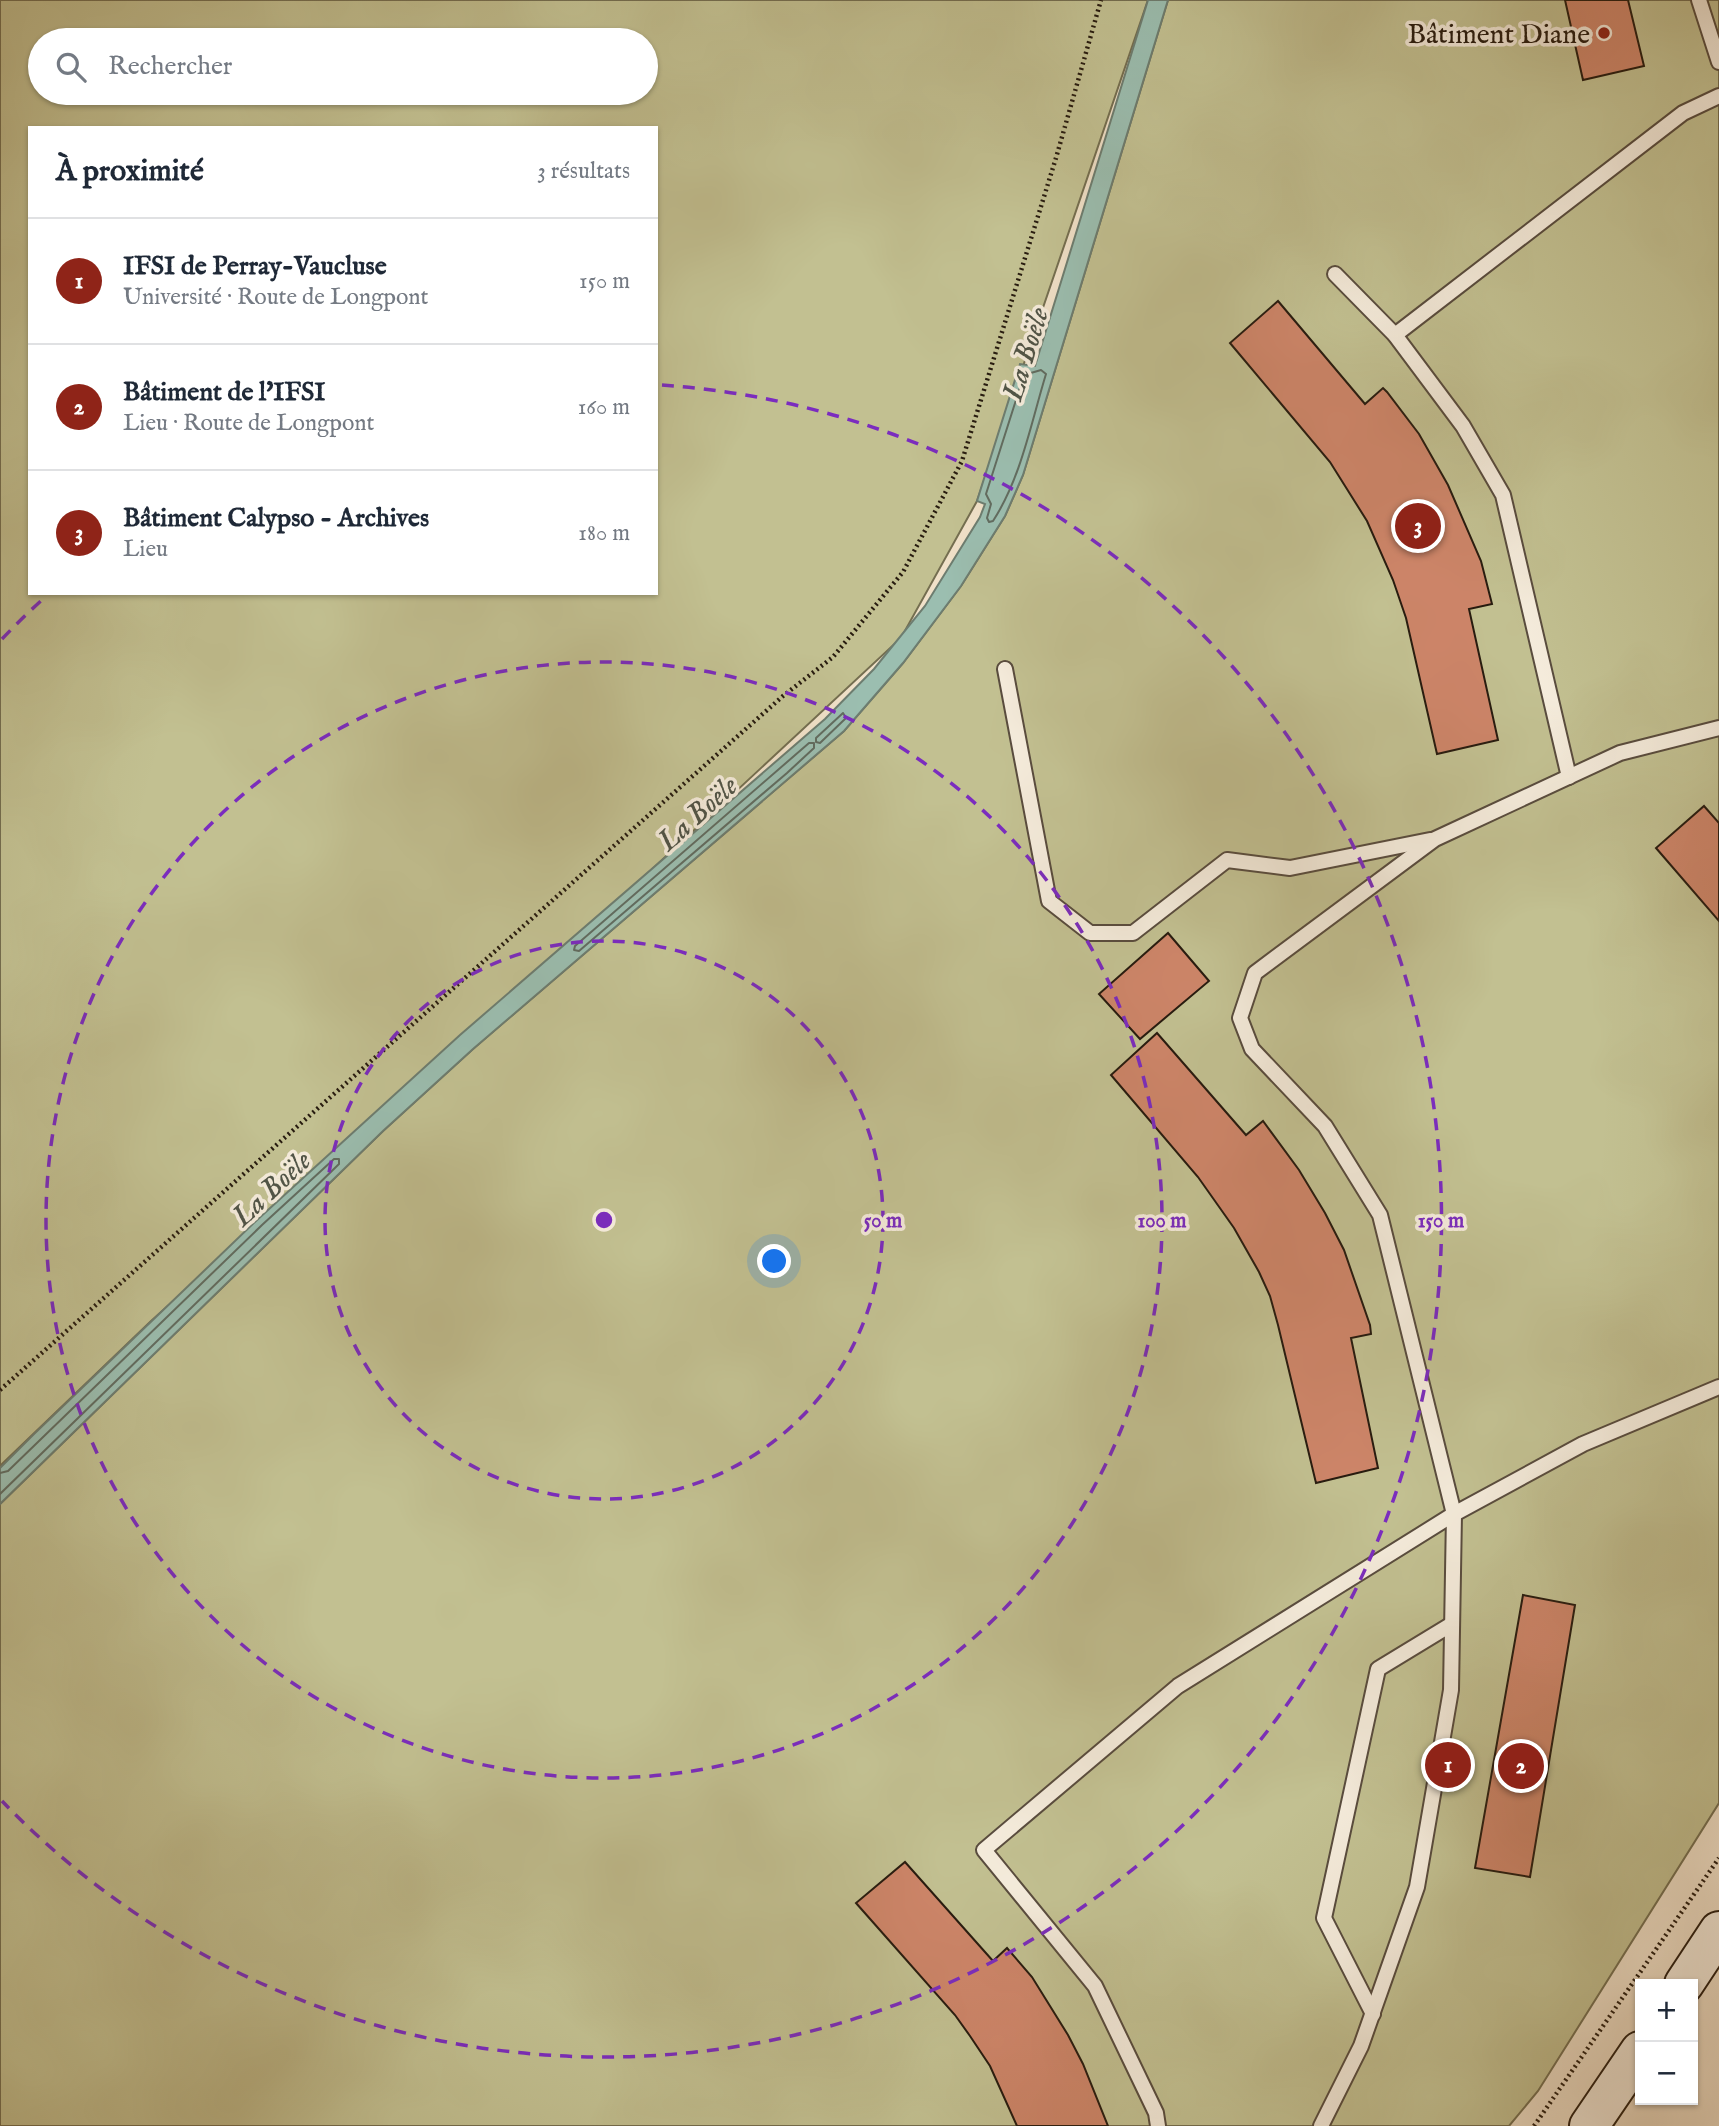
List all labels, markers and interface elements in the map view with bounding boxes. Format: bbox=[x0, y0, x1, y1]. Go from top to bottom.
place label: Bâtiment Diane bbox=[1407, 18, 1590, 53]
marker: Bâtiment Diane bbox=[1596, 25, 1612, 41]
search box bbox=[28, 28, 658, 105]
icon: search bbox=[52, 48, 90, 86]
text: Rechercher bbox=[108, 50, 232, 83]
text: À proximité bbox=[56, 153, 204, 191]
text: 3 résultats bbox=[537, 157, 630, 186]
text: IFSI de Perray-Vaucluse bbox=[123, 250, 387, 283]
text: 1 bbox=[75, 267, 83, 296]
text: 150 m bbox=[579, 267, 630, 296]
text: Université · Route de Longpont bbox=[123, 283, 428, 312]
water label: La Boële bbox=[994, 303, 1059, 407]
text: Bâtiment de l'IFSI bbox=[123, 376, 326, 409]
text: 2 bbox=[74, 393, 84, 422]
text: 160 m bbox=[578, 393, 630, 422]
text: Lieu · Route de Longpont bbox=[123, 409, 374, 438]
pin: 3 bbox=[1395, 500, 1441, 552]
text: Bâtiment Calypso - Archives bbox=[123, 502, 429, 535]
text: 3 bbox=[75, 519, 83, 548]
text: 180 m bbox=[578, 519, 630, 548]
text: Lieu bbox=[123, 535, 168, 564]
water label: La Boële bbox=[649, 768, 747, 861]
water label: La Boële bbox=[224, 1143, 320, 1237]
centre of rings bbox=[592, 1208, 616, 1232]
text: 50 m bbox=[864, 1208, 903, 1235]
text: 100 m bbox=[1137, 1208, 1187, 1235]
text: 150 m bbox=[1418, 1208, 1465, 1235]
your location bbox=[757, 1244, 791, 1278]
pin: 1 bbox=[1425, 1739, 1471, 1791]
pin: 2 bbox=[1498, 1740, 1544, 1792]
map controls bbox=[1635, 1979, 1698, 2105]
button: + bbox=[1635, 1979, 1698, 2042]
button: − bbox=[1635, 2042, 1698, 2105]

